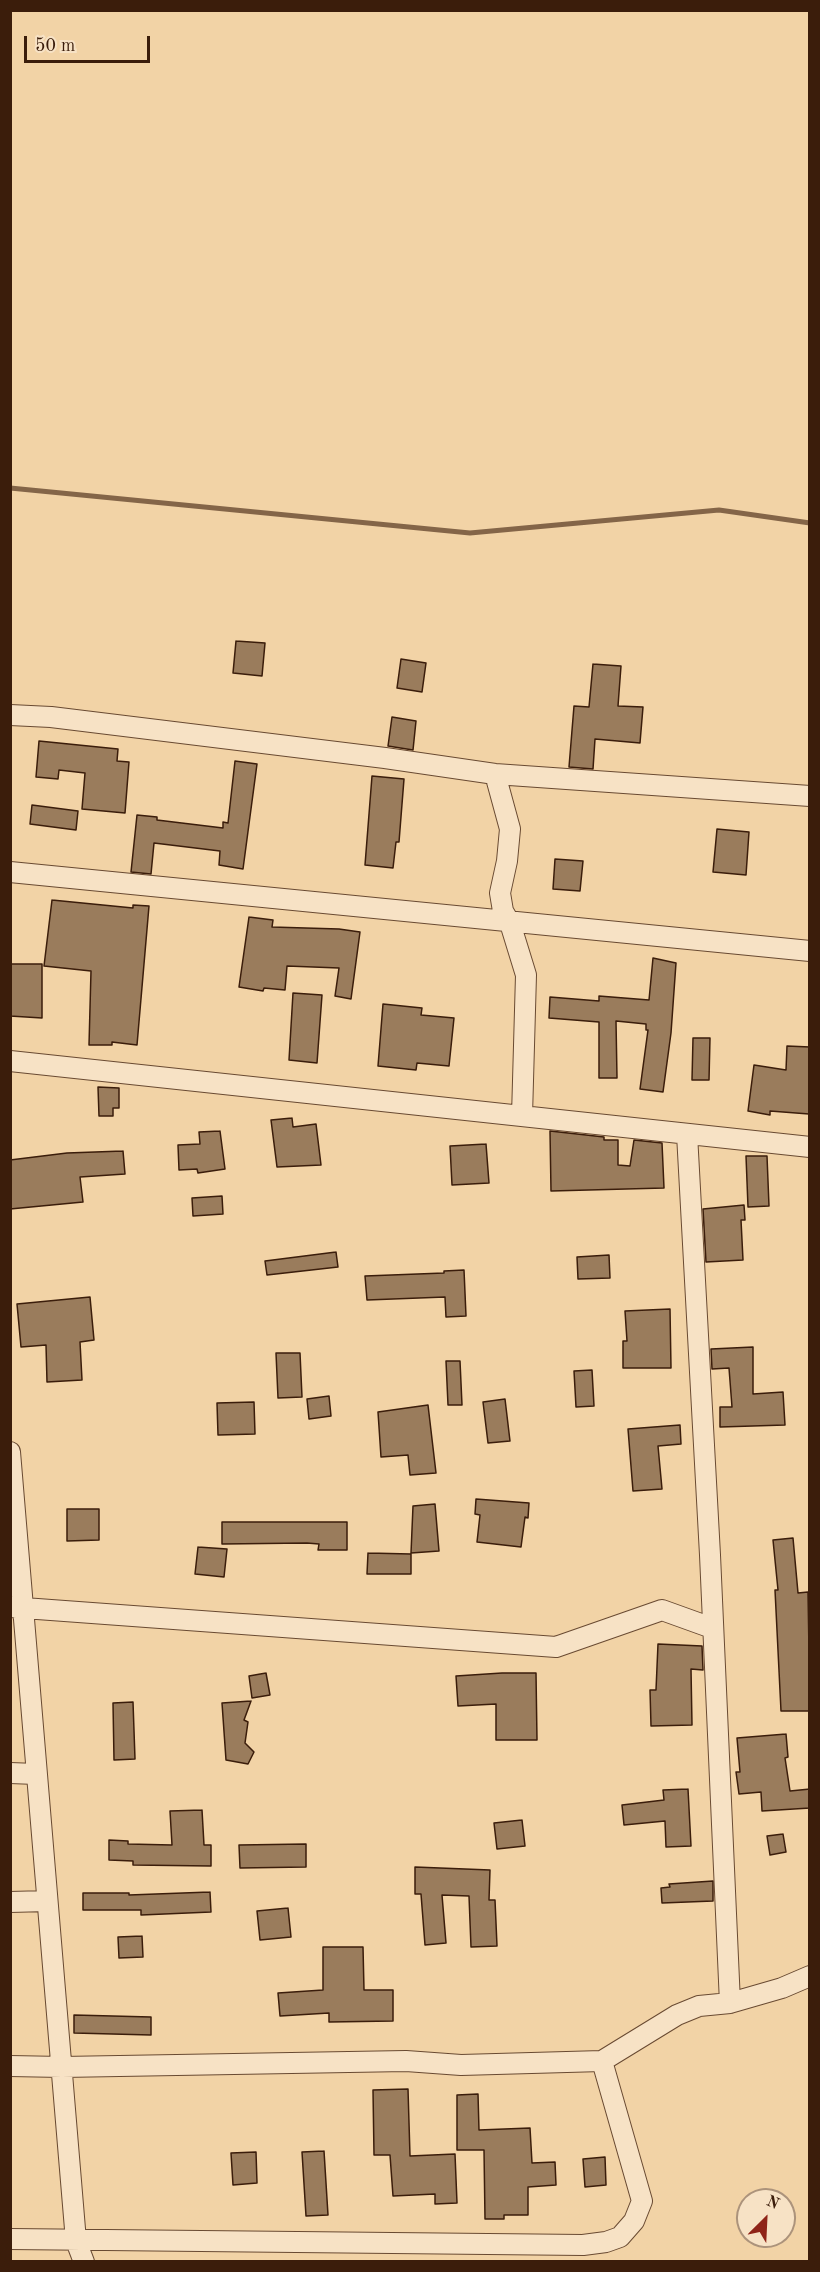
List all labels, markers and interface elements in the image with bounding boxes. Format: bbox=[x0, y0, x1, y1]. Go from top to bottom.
scale bar bbox=[27, 24, 153, 62]
text: 50 m bbox=[35, 37, 75, 55]
north arrow bbox=[736, 2188, 796, 2248]
text: N bbox=[764, 2194, 781, 2213]

